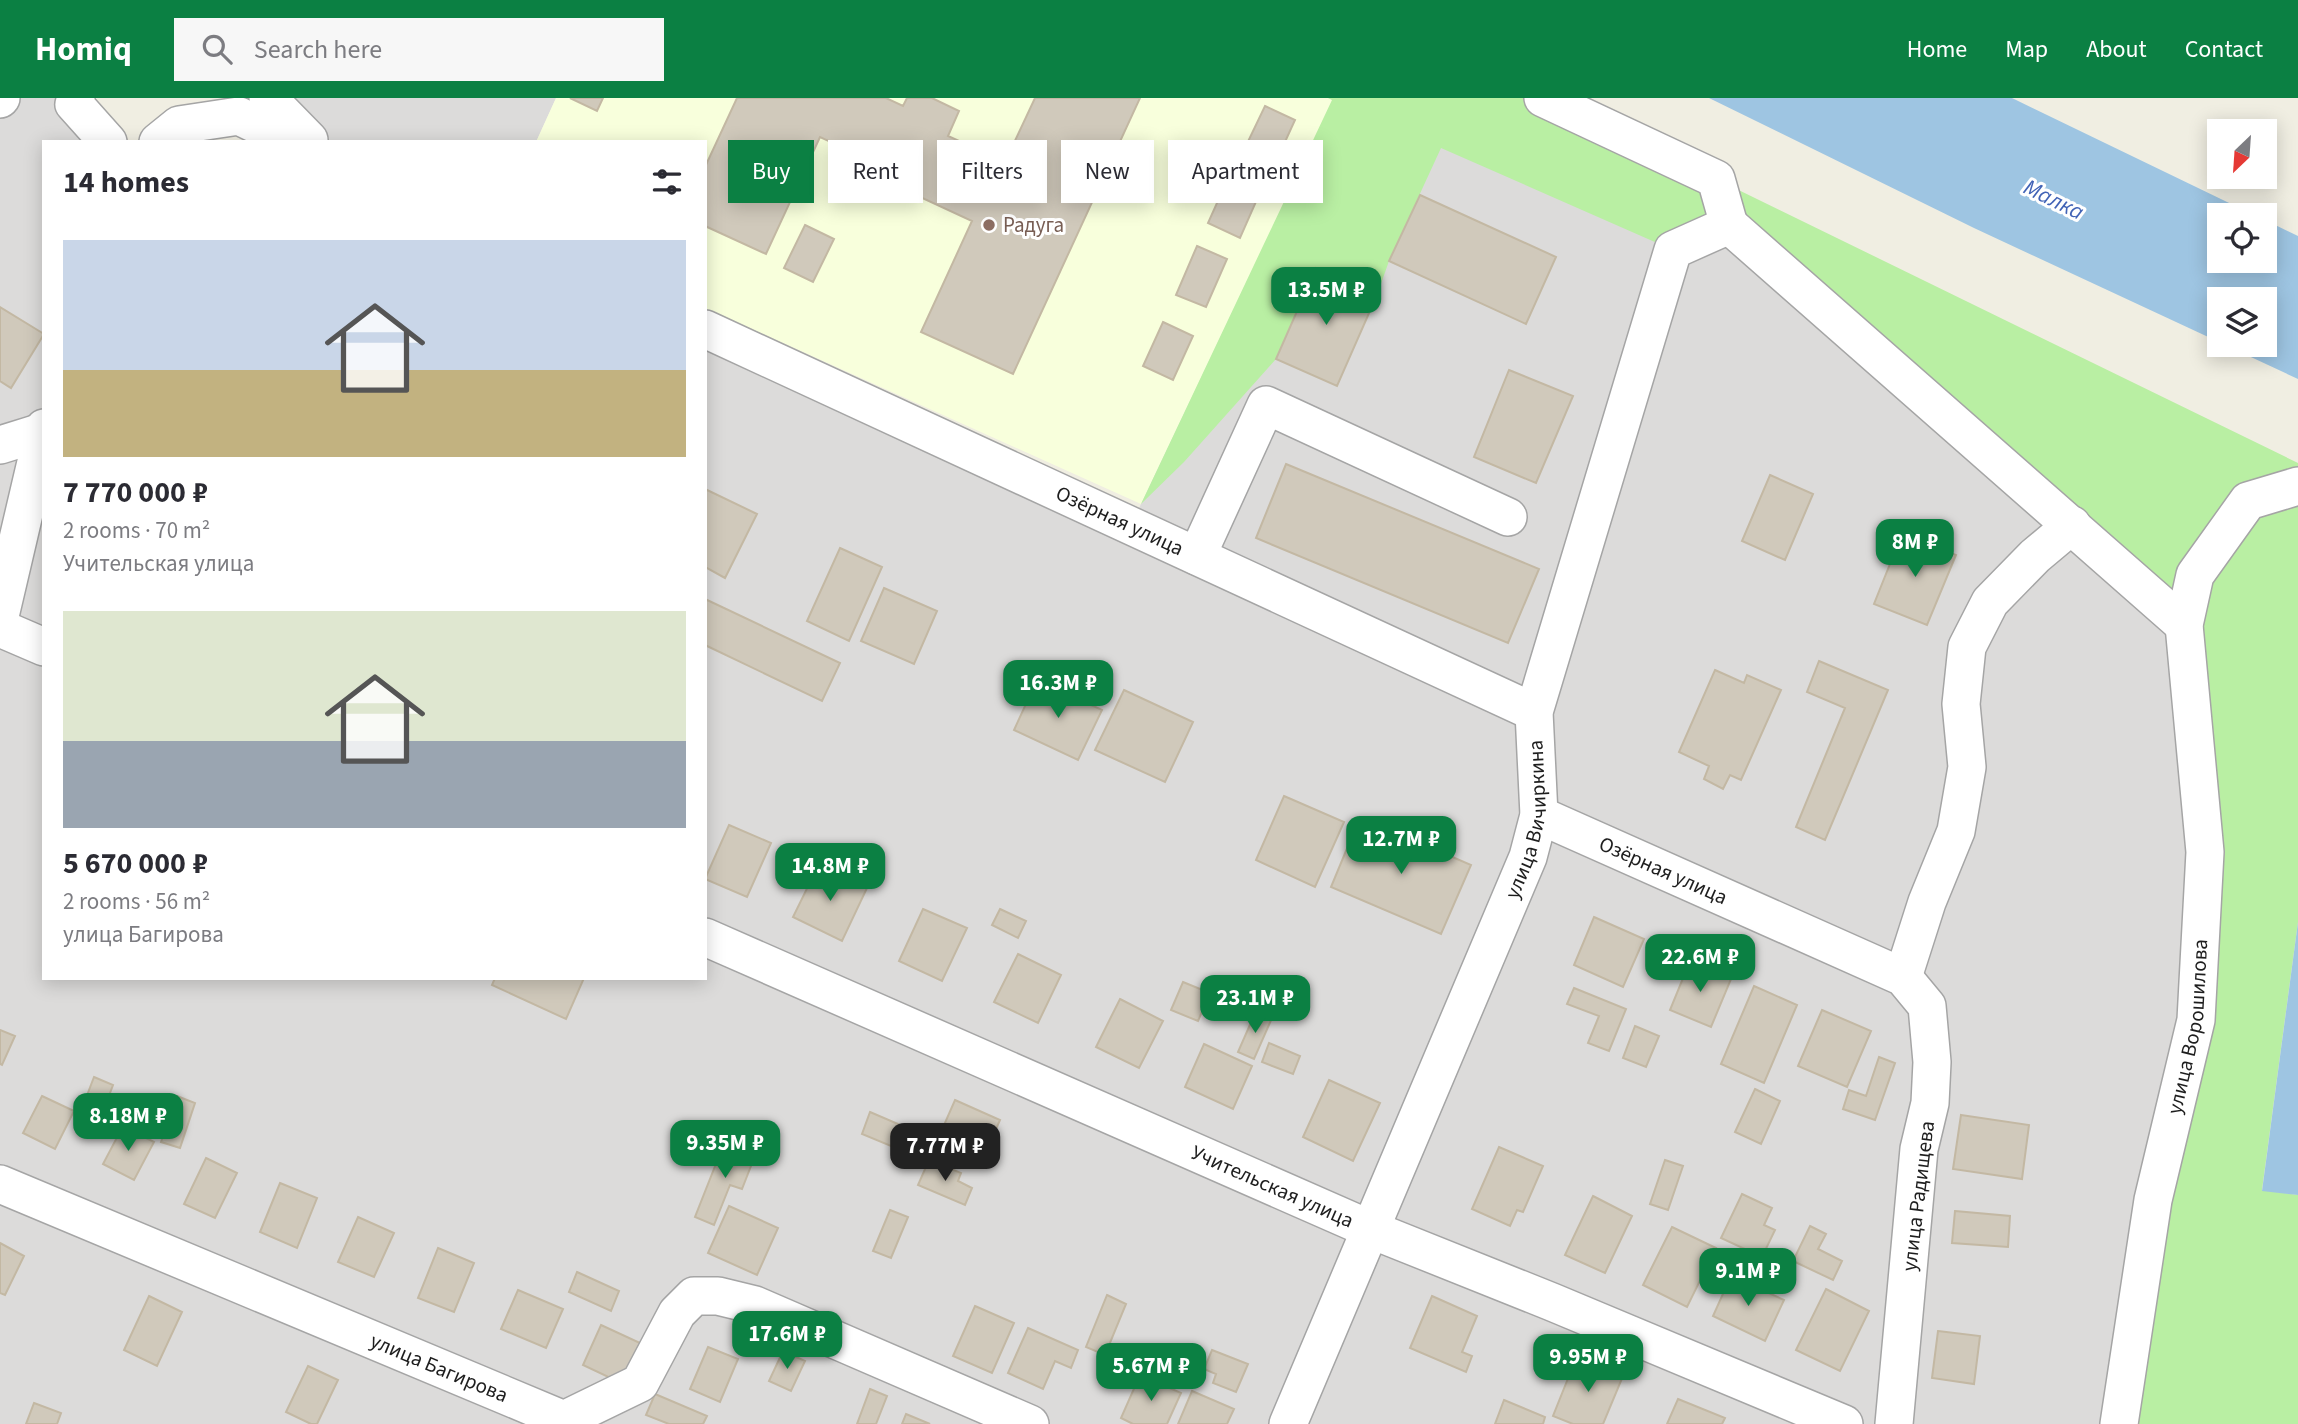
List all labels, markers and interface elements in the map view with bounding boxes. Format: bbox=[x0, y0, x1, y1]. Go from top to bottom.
search box bbox=[174, 18, 664, 81]
text: Homiq bbox=[35, 26, 132, 73]
icon: search bbox=[198, 30, 236, 68]
text: Search here bbox=[254, 31, 382, 68]
text: Home bbox=[1907, 32, 1967, 67]
text: Map bbox=[2005, 32, 2048, 67]
text: About bbox=[2086, 32, 2147, 67]
text: Contact bbox=[2185, 32, 2263, 67]
north arrow bbox=[2207, 119, 2277, 189]
map controls bbox=[2207, 119, 2277, 357]
chip: Buy bbox=[728, 140, 814, 203]
chip: Rent bbox=[828, 140, 923, 203]
chip: Filters bbox=[937, 140, 1047, 203]
chip: New bbox=[1061, 140, 1154, 203]
chip: Apartment bbox=[1168, 140, 1323, 203]
text: 14 homes bbox=[63, 161, 189, 204]
icon: filters bbox=[648, 163, 686, 201]
water label: Малка bbox=[2018, 171, 2090, 228]
button: locate bbox=[2207, 203, 2277, 273]
place label: Радуга bbox=[1003, 210, 1064, 240]
marker: Радуга bbox=[981, 217, 997, 233]
pin: 13.5M ₽ bbox=[1261, 268, 1391, 327]
text: 13.5M ₽ bbox=[1287, 273, 1365, 306]
icon: home bbox=[312, 285, 438, 411]
button: layers bbox=[2207, 287, 2277, 357]
text: 7 770 000 ₽ bbox=[63, 471, 208, 514]
street label: Озёрная улица bbox=[1051, 478, 1189, 563]
text: 2 rooms · 70 m² bbox=[63, 514, 210, 547]
pin: 8M ₽ bbox=[1874, 519, 1956, 579]
text: 8M ₽ bbox=[1892, 525, 1938, 558]
text: Учительская улица bbox=[63, 547, 254, 580]
icon: home bbox=[312, 656, 438, 782]
pin: 16.3M ₽ bbox=[993, 660, 1123, 720]
text: 16.3M ₽ bbox=[1019, 666, 1097, 699]
street label: улица Вичиркина bbox=[1497, 739, 1554, 903]
pin: 12.7M ₽ bbox=[1336, 816, 1466, 876]
text: 12.7M ₽ bbox=[1362, 822, 1440, 855]
street label: Озёрная улица bbox=[1594, 829, 1732, 912]
text: 5 670 000 ₽ bbox=[63, 842, 208, 885]
pin: 14.8M ₽ bbox=[765, 844, 895, 903]
text: 14.8M ₽ bbox=[791, 849, 869, 882]
text: 2 rooms · 56 m² bbox=[63, 885, 210, 918]
text: улица Багирова bbox=[63, 918, 224, 951]
pin: 22.6M ₽ bbox=[1635, 934, 1765, 994]
street label: улица Ворошилова bbox=[2159, 938, 2215, 1117]
text: 22.6M ₽ bbox=[1661, 940, 1739, 973]
pin: 23.1M ₽ bbox=[1190, 976, 1320, 1035]
text: 23.1M ₽ bbox=[1216, 981, 1294, 1014]
pin: 8.18M ₽ bbox=[63, 1094, 193, 1153]
text: 8.18M ₽ bbox=[89, 1099, 167, 1132]
street label: улица Радищева bbox=[1894, 1119, 1942, 1273]
pin: 9.35M ₽ bbox=[660, 1121, 790, 1180]
pin: 7.77M ₽ bbox=[880, 1124, 1010, 1183]
text: 9.35M ₽ bbox=[686, 1126, 764, 1159]
text: 7.77M ₽ bbox=[906, 1129, 984, 1162]
street label: Учительская улица bbox=[1187, 1137, 1359, 1235]
pin: 9.1M ₽ bbox=[1691, 1248, 1805, 1308]
text: 9.1M ₽ bbox=[1715, 1254, 1781, 1287]
pin: 17.6M ₽ bbox=[722, 1312, 852, 1371]
text: 17.6M ₽ bbox=[748, 1317, 826, 1350]
street label: улица Багирова bbox=[366, 1326, 513, 1410]
pin: 9.95M ₽ bbox=[1523, 1334, 1653, 1394]
text: 9.95M ₽ bbox=[1549, 1340, 1627, 1373]
pin: 5.67M ₽ bbox=[1086, 1344, 1216, 1403]
text: 5.67M ₽ bbox=[1112, 1349, 1190, 1382]

